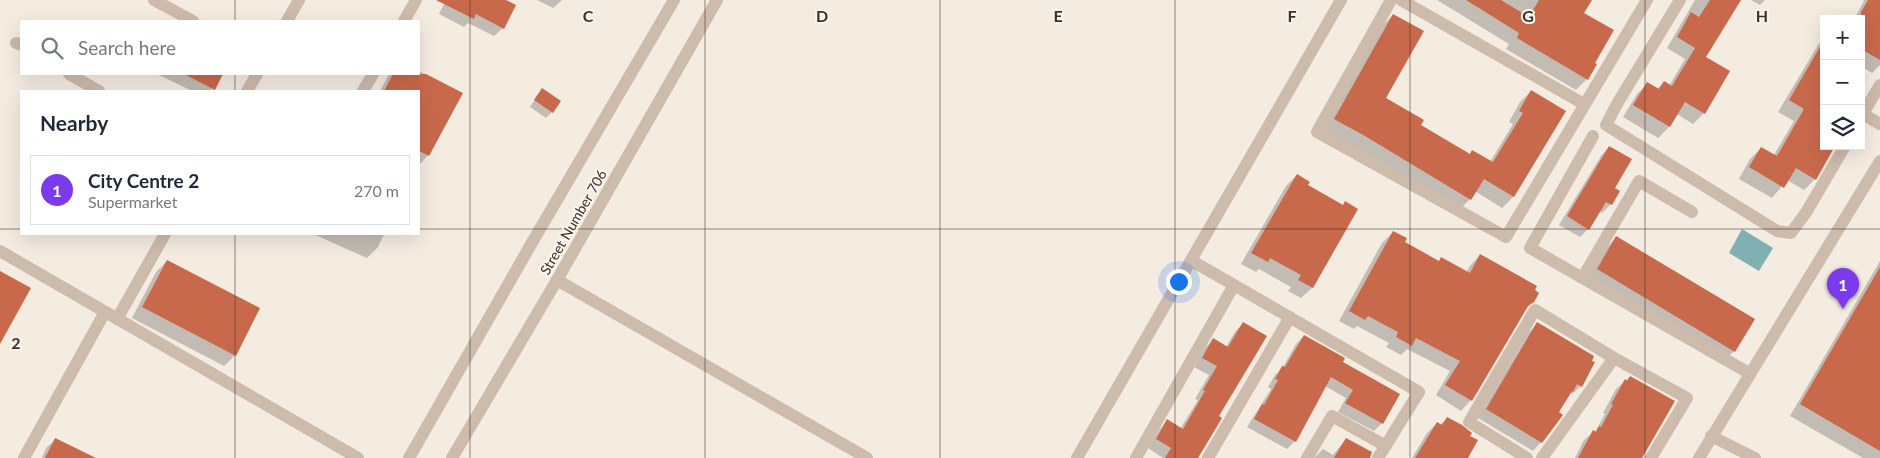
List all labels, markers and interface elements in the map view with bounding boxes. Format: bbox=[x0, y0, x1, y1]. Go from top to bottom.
text: C bbox=[583, 6, 594, 25]
text: D bbox=[816, 6, 828, 25]
text: E bbox=[1053, 6, 1063, 25]
text: F bbox=[1287, 6, 1297, 25]
text: G bbox=[1522, 6, 1534, 25]
text: H bbox=[1756, 6, 1768, 25]
map controls bbox=[1820, 15, 1865, 150]
button: + bbox=[1820, 15, 1865, 60]
search box bbox=[20, 20, 420, 75]
icon: search bbox=[38, 34, 66, 62]
text: Search here bbox=[78, 36, 176, 59]
button: − bbox=[1820, 60, 1865, 105]
button: layers bbox=[1820, 105, 1865, 150]
text: Nearby bbox=[40, 110, 108, 135]
street label: Street Number 706 bbox=[536, 167, 610, 277]
text: City Centre 2 bbox=[88, 169, 199, 192]
text: 1 bbox=[52, 181, 62, 200]
text: 270 m bbox=[354, 181, 399, 200]
text: Supermarket bbox=[88, 192, 177, 211]
pin: 1 bbox=[1827, 268, 1859, 309]
your location bbox=[1166, 269, 1192, 295]
text: 2 bbox=[11, 333, 21, 352]

